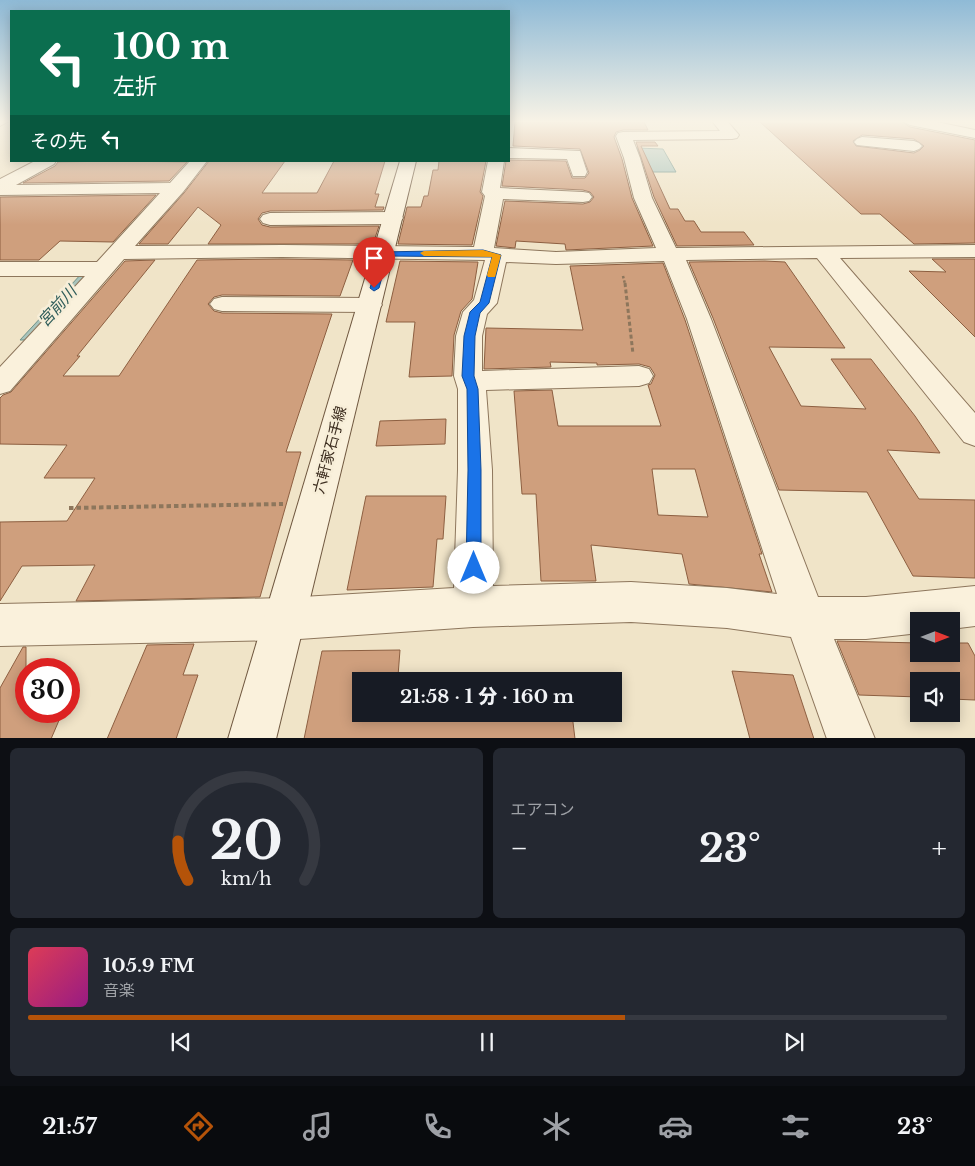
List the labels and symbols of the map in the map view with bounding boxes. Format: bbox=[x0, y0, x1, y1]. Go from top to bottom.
pin bbox=[353, 237, 395, 288]
water label: 宮前川 bbox=[34, 280, 82, 331]
street label: 六軒家石手線 bbox=[309, 404, 350, 496]
position arrow bbox=[447, 541, 499, 593]
north arrow bbox=[910, 612, 960, 662]
speed limit sign: 30 bbox=[15, 658, 80, 723]

